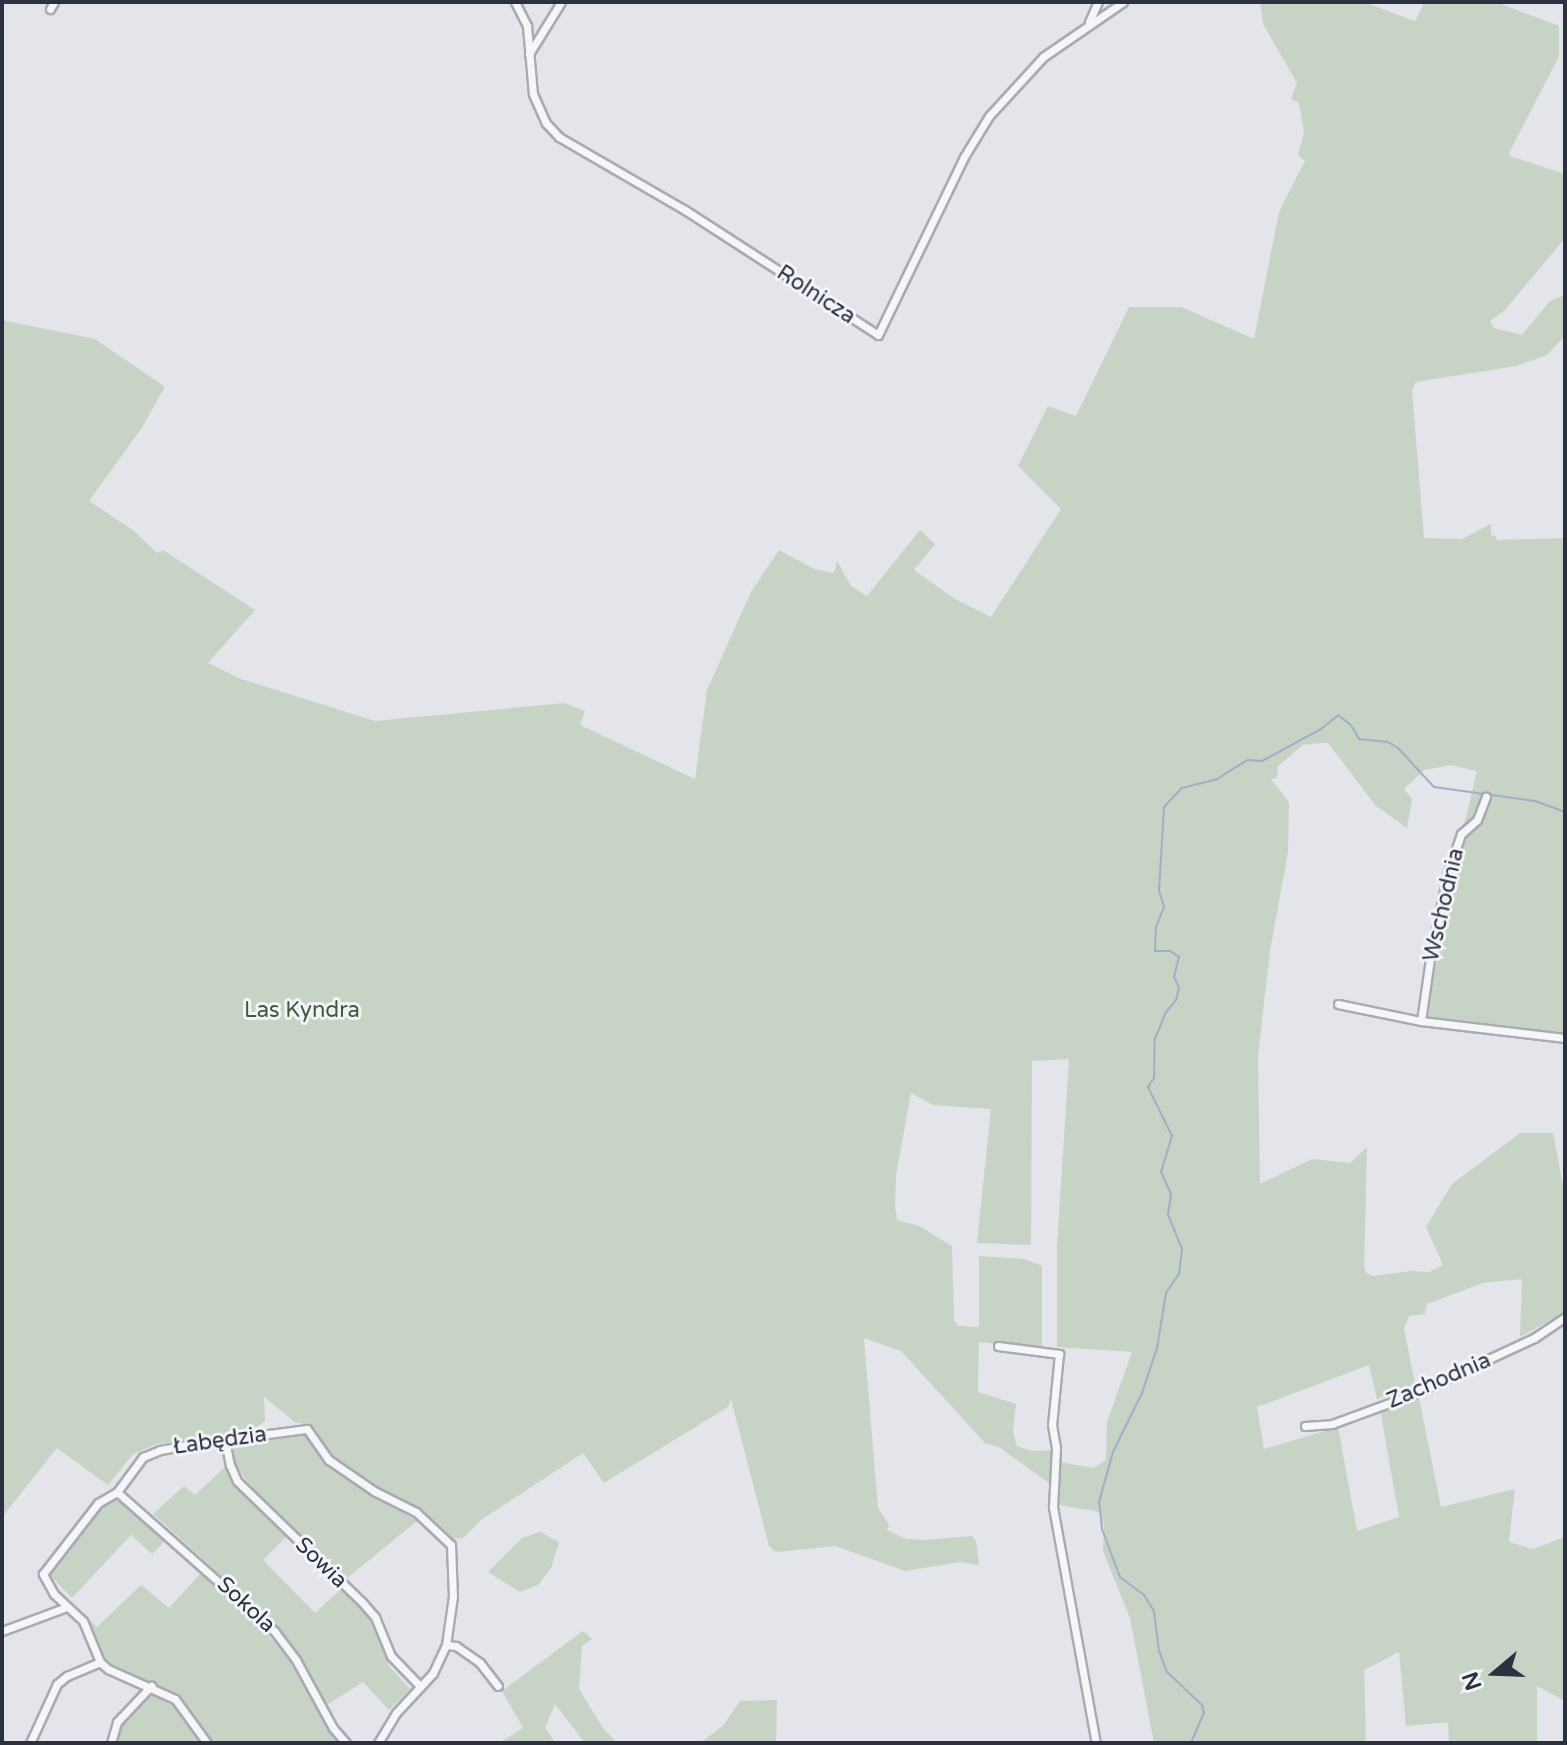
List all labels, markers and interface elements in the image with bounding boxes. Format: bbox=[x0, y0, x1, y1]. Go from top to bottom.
street label: Rolnicza bbox=[772, 260, 860, 330]
street label: Wschodnia bbox=[1418, 846, 1470, 964]
park label: Las Kyndra bbox=[244, 998, 360, 1024]
street label: Zachodnia bbox=[1383, 1347, 1495, 1415]
street label: Łabędzia bbox=[172, 1421, 268, 1461]
street label: Sowia bbox=[290, 1532, 352, 1594]
street label: Sokola bbox=[211, 1571, 281, 1639]
north arrow bbox=[1455, 1633, 1535, 1713]
text: N bbox=[1457, 1668, 1487, 1693]

